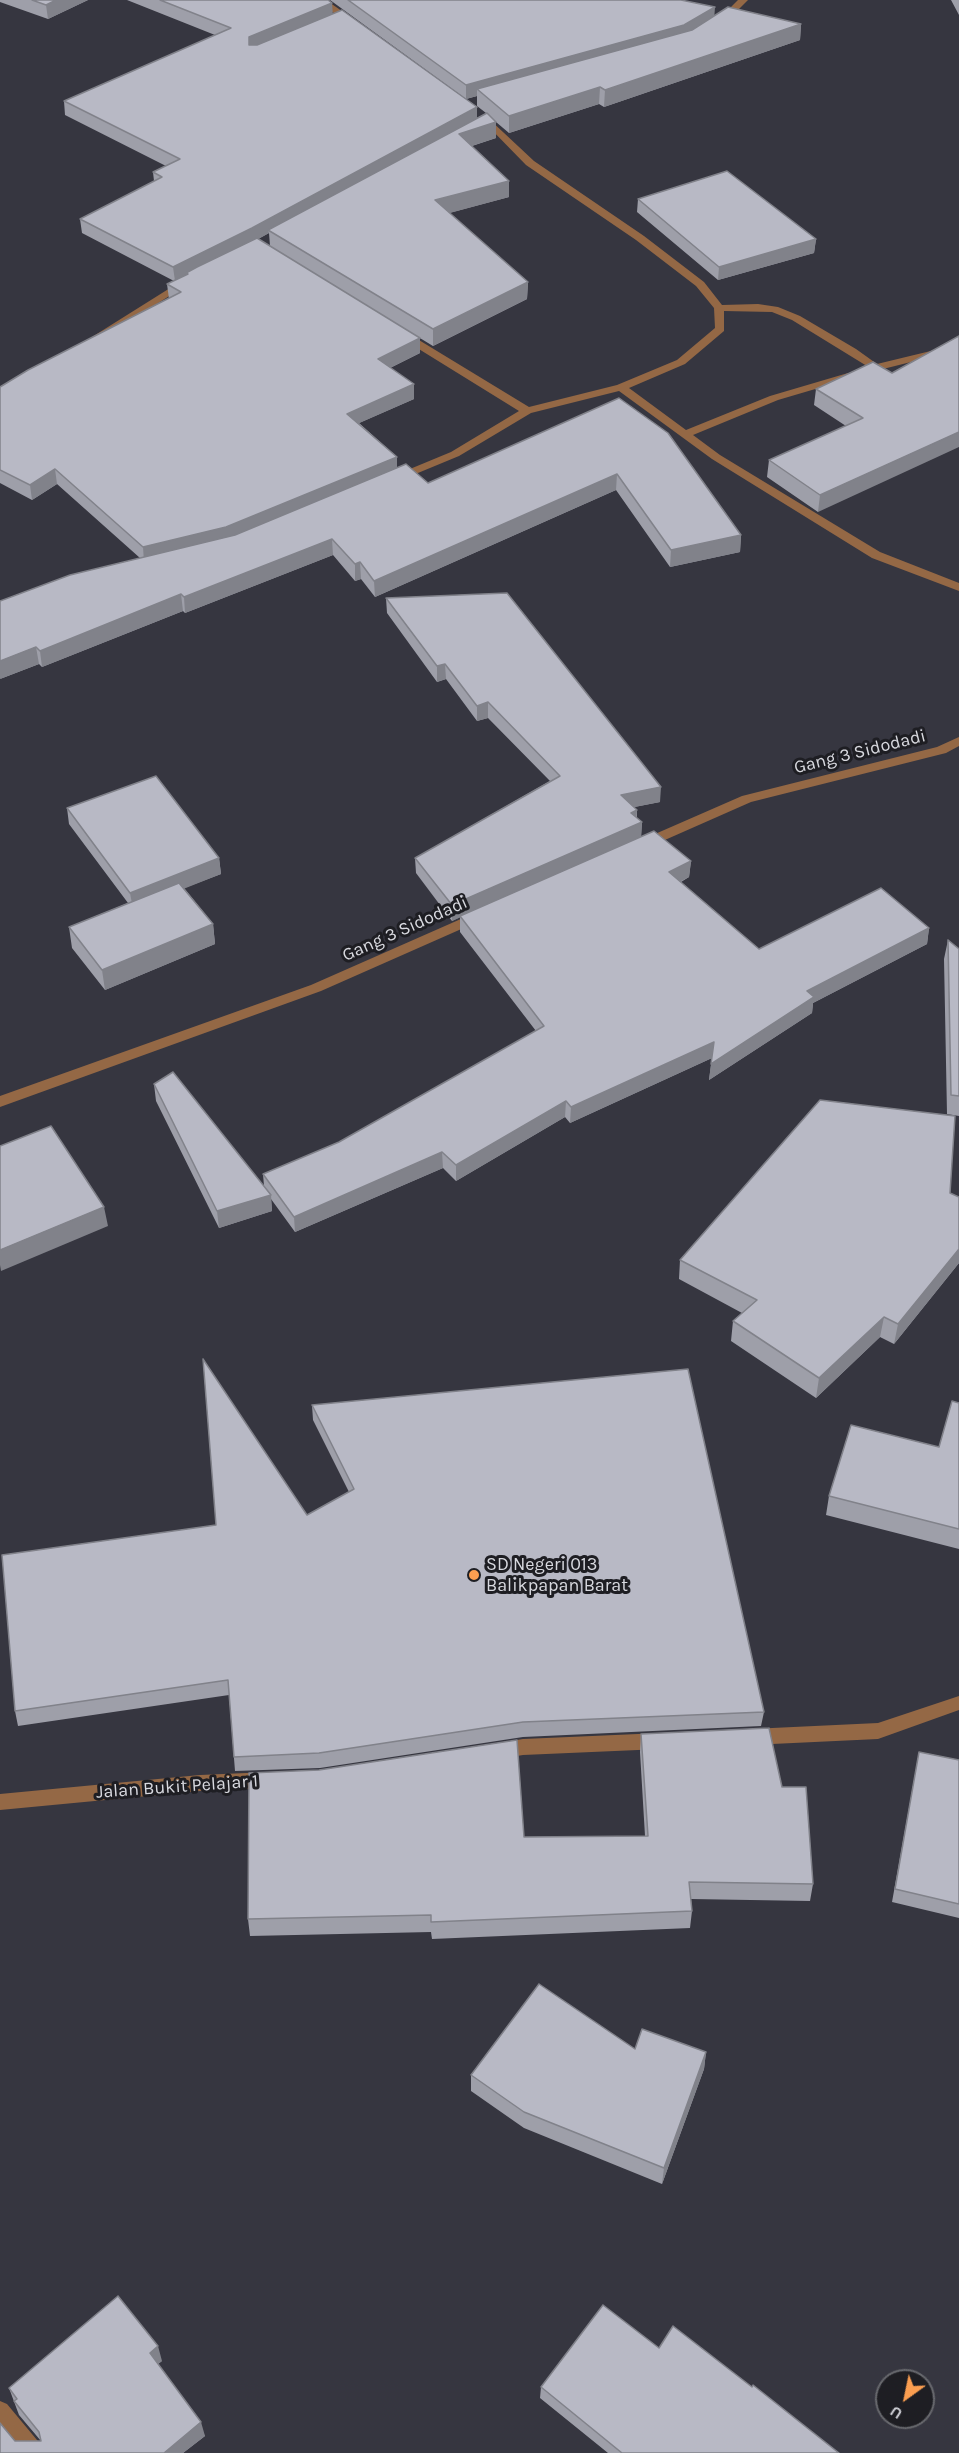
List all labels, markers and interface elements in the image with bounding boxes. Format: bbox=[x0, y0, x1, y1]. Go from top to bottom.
street label: Gang 3 Sidodadi bbox=[792, 725, 928, 779]
street label: Gang 3 Sidodadi bbox=[339, 892, 471, 966]
place label: SD Negeri 013 Balikpapan Barat bbox=[486, 1554, 628, 1596]
marker: SD Negeri 013 Balikpapan Barat bbox=[467, 1568, 481, 1582]
street label: Jalan Bukit Pelajar 1 bbox=[95, 1771, 259, 1803]
north arrow bbox=[875, 2369, 935, 2429]
text: U bbox=[886, 2402, 906, 2424]

